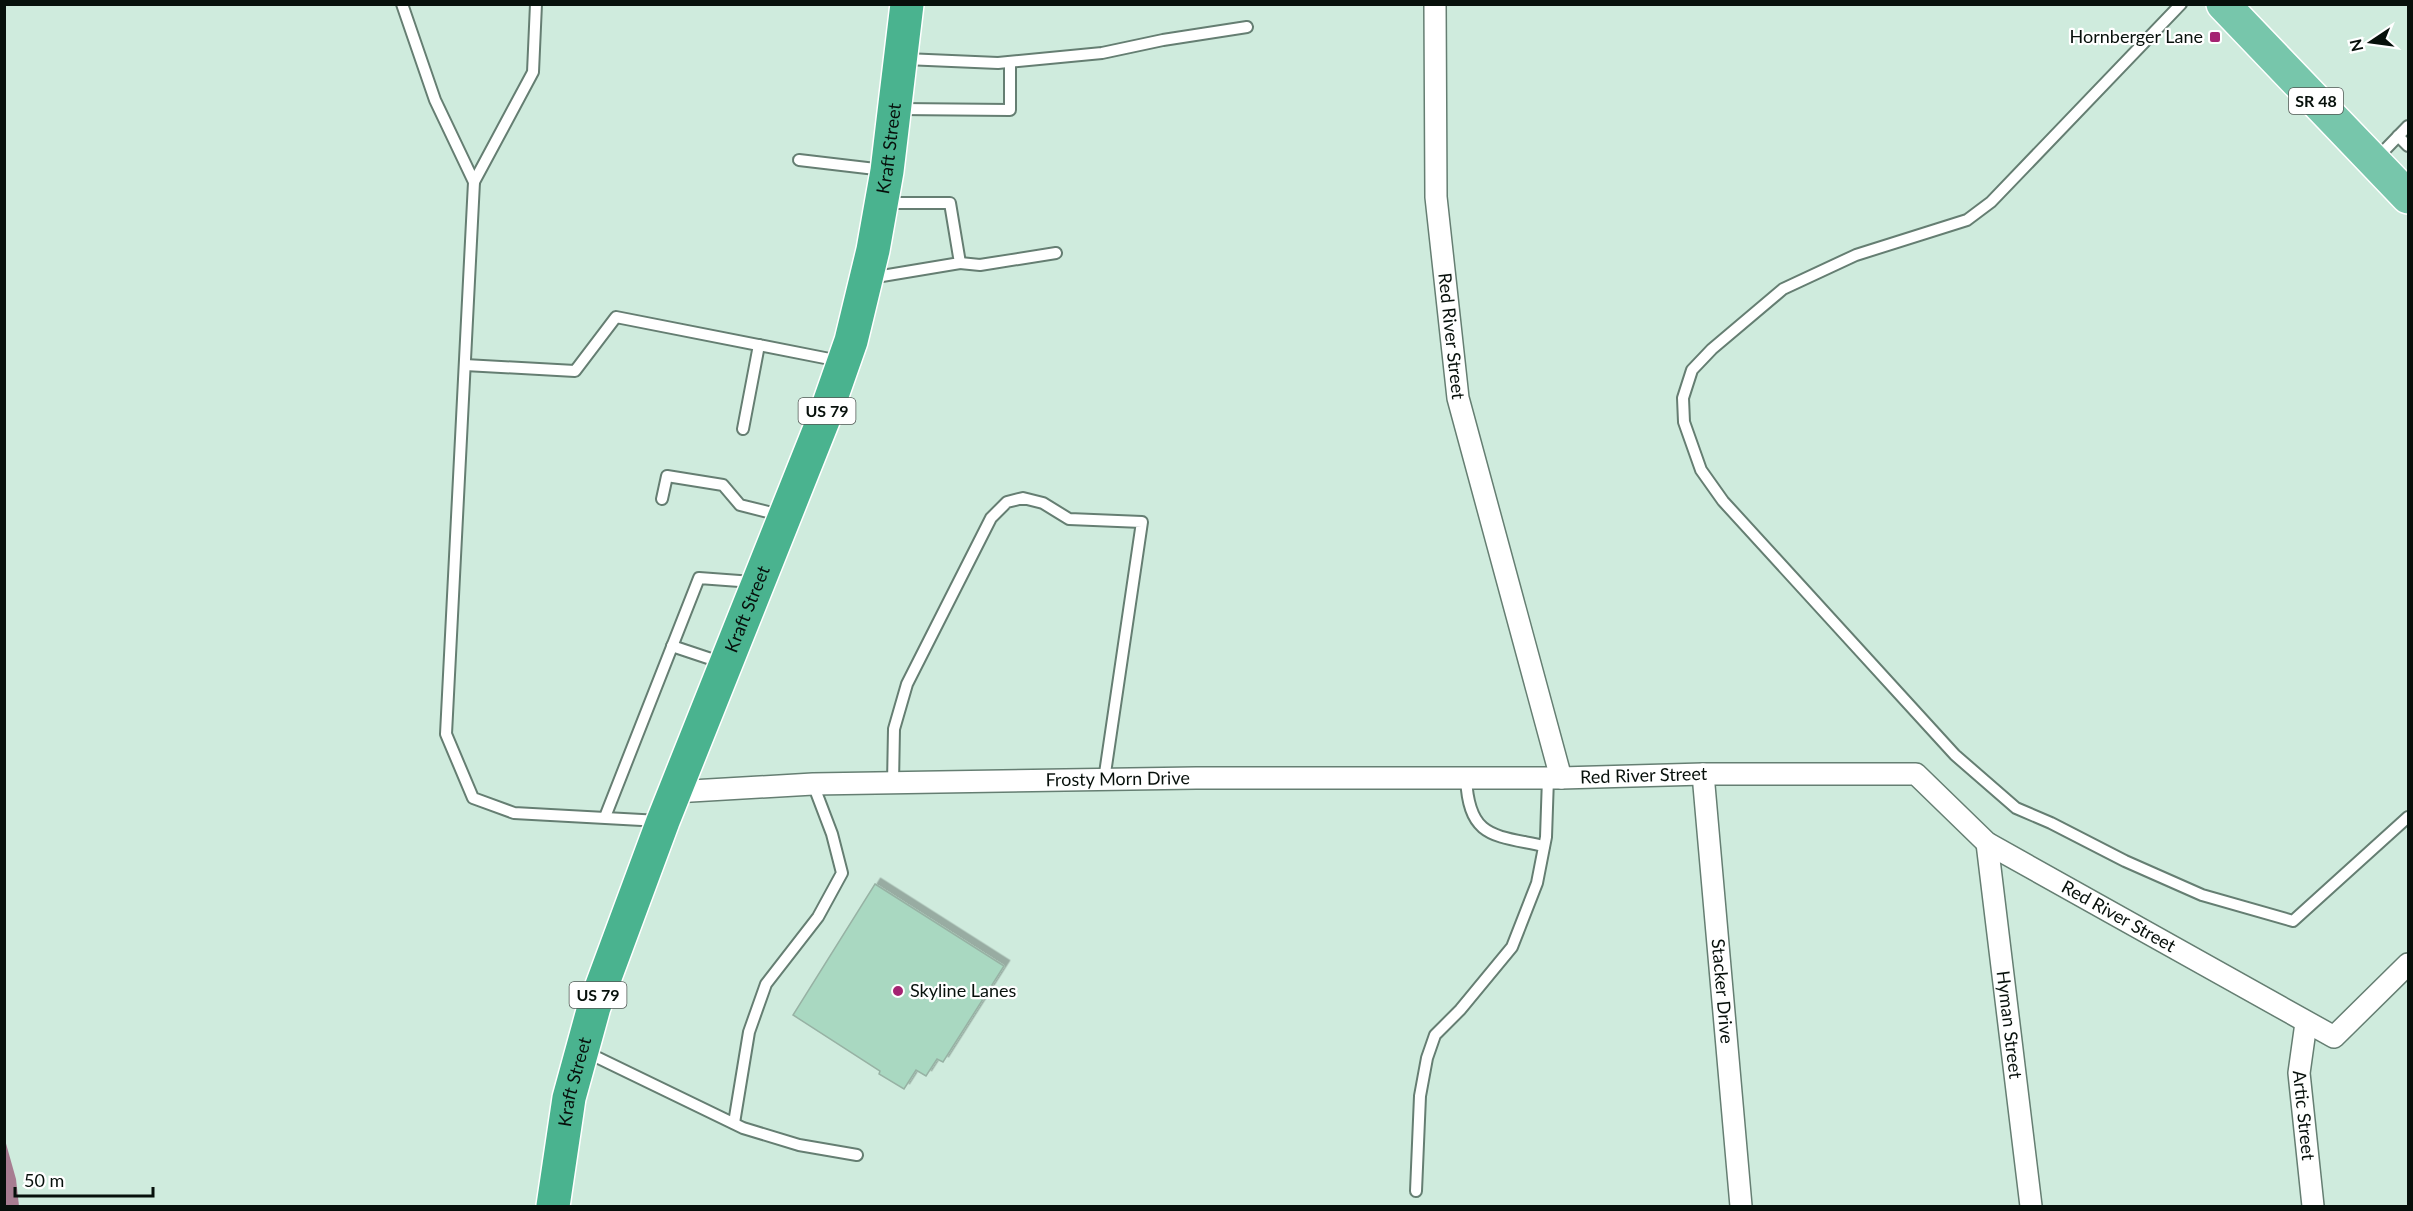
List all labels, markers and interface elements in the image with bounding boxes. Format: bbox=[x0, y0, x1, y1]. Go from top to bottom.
north arrow bbox=[2341, 12, 2401, 72]
place label: Hornberger Lane bbox=[2070, 25, 2203, 47]
marker: Hornberger Lane bbox=[2208, 30, 2222, 44]
text: N bbox=[2345, 37, 2367, 54]
road number: SR 48 bbox=[2289, 88, 2343, 114]
street label: Kraft Street bbox=[871, 101, 905, 196]
street label: Red River Street bbox=[1434, 272, 1470, 401]
road number: US 79 bbox=[798, 398, 856, 424]
street label: Kraft Street bbox=[719, 562, 774, 655]
street label: Red River Street bbox=[1580, 762, 1708, 787]
street label: Frosty Morn Drive bbox=[1045, 766, 1190, 790]
street label: Red River Street bbox=[2058, 875, 2180, 957]
street label: Stacker Drive bbox=[1708, 938, 1739, 1044]
street label: Hyman Street bbox=[1993, 969, 2028, 1080]
place label: Skyline Lanes bbox=[910, 979, 1016, 1001]
road number: US 79 bbox=[570, 982, 626, 1008]
marker: Skyline Lanes bbox=[891, 984, 905, 998]
street label: Kraft Street bbox=[553, 1034, 595, 1128]
street label: Artic Street bbox=[2289, 1069, 2320, 1162]
scale bar bbox=[15, 1160, 153, 1198]
text: 50 m bbox=[24, 1169, 64, 1191]

